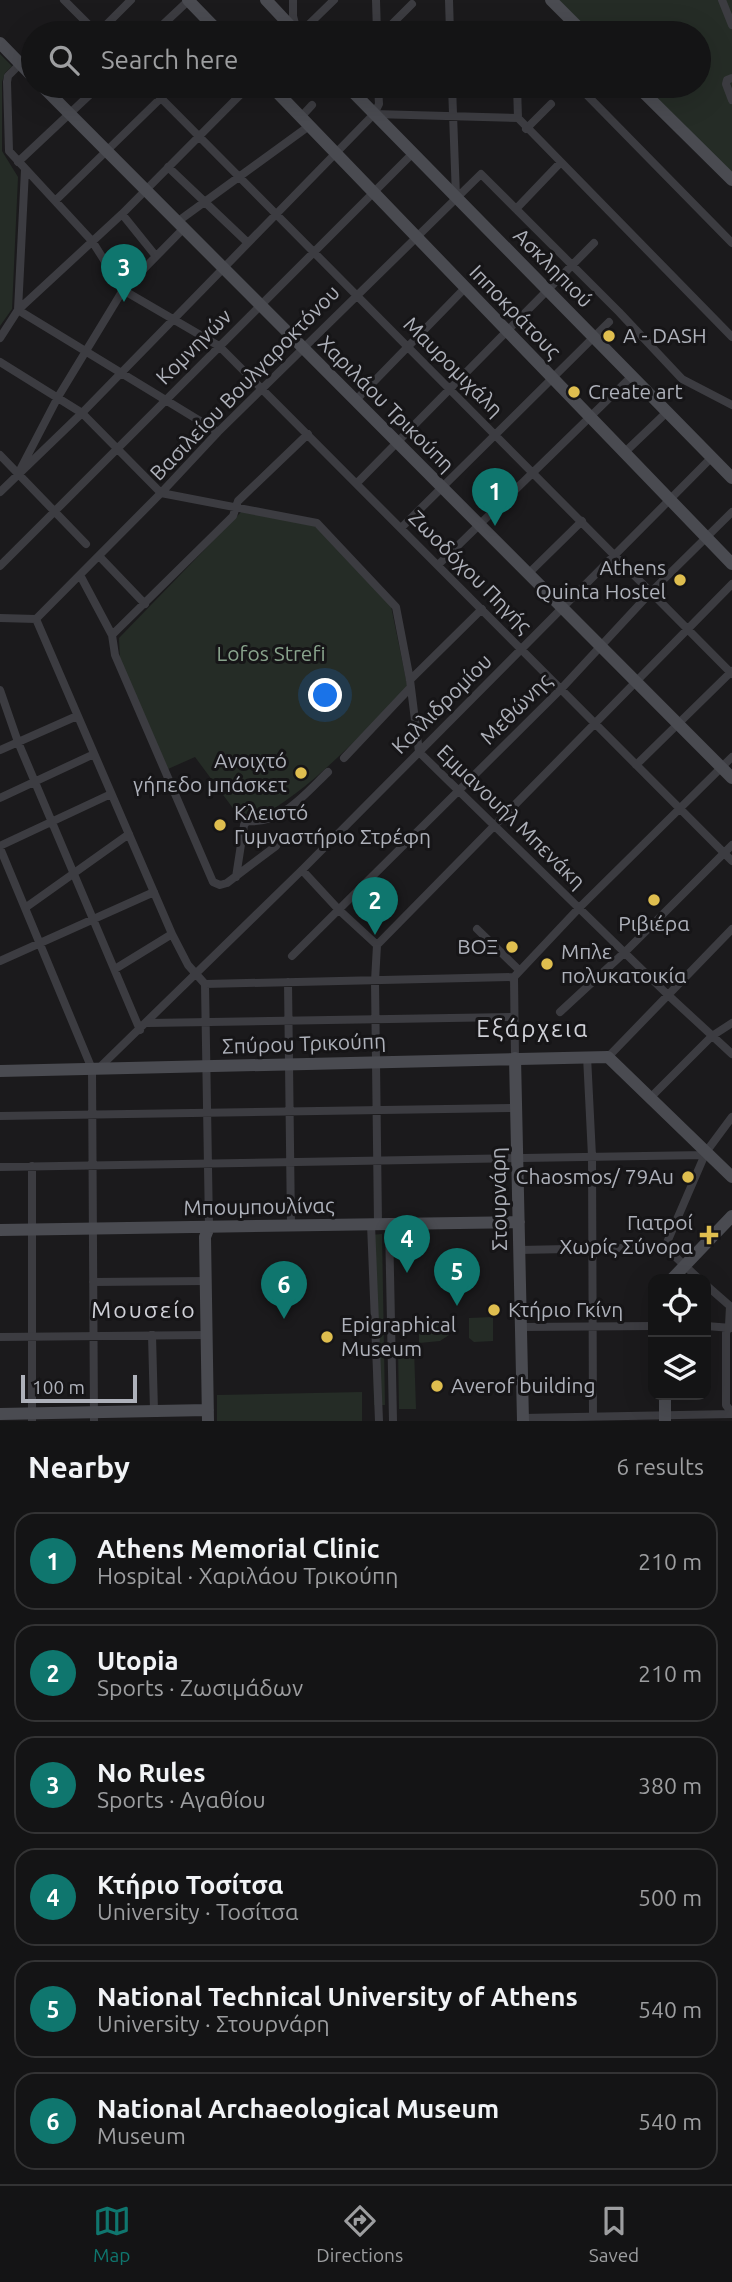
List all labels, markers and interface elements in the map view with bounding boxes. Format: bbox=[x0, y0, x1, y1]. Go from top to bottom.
search box bbox=[21, 21, 711, 98]
icon: search bbox=[45, 41, 83, 79]
text: Search here bbox=[101, 45, 238, 74]
street label: Ασκληπιού bbox=[509, 223, 598, 312]
pin: 3 bbox=[101, 244, 147, 302]
street label: Ιπποκράτους bbox=[465, 260, 567, 363]
street label: Βασιλείου Βουλγαροκτόνου bbox=[145, 280, 344, 485]
street label: Κομνηνών bbox=[151, 304, 236, 389]
street label: Μαυρομιχάλη bbox=[399, 312, 508, 421]
place label: A - DASH bbox=[623, 323, 707, 347]
marker: A - DASH bbox=[601, 328, 617, 344]
street label: Χαριλάου Τρικούπη bbox=[314, 330, 460, 476]
place label: Create art bbox=[588, 379, 683, 403]
marker: Create art bbox=[566, 384, 582, 400]
pin: 1 bbox=[472, 468, 518, 526]
street label: Ζωοδόχου Πηγής bbox=[404, 505, 537, 638]
place label: Athens Quinta Hostel bbox=[535, 555, 666, 603]
marker: Athens Quinta Hostel bbox=[672, 572, 688, 588]
park label: Lofos Strefi bbox=[216, 641, 326, 665]
street label: Καλλιδρομίου bbox=[386, 648, 496, 758]
street label: Μεθώνης bbox=[475, 668, 556, 749]
your location bbox=[308, 678, 342, 712]
street label: Εμμανουήλ Μπενάκη bbox=[433, 739, 591, 893]
place label: Ανοιχτό γήπεδο μπάσκετ bbox=[133, 748, 287, 796]
marker: Ανοιχτό γήπεδο μπάσκετ bbox=[293, 765, 309, 781]
place label: Κλειστό Γυμναστήριο Στρέφη bbox=[234, 800, 431, 848]
marker: Κλειστό Γυμναστήριο Στρέφη bbox=[212, 817, 228, 833]
pin: 2 bbox=[352, 877, 398, 935]
marker: Ριβιέρα bbox=[646, 892, 662, 908]
place label: Ριβιέρα bbox=[618, 911, 690, 935]
place label: ΒΟΞ bbox=[457, 934, 498, 958]
marker: ΒΟΞ bbox=[504, 939, 520, 955]
place label: Μπλε πολυκατοικία bbox=[561, 939, 687, 987]
marker: Μπλε πολυκατοικία bbox=[539, 956, 555, 972]
district label: Εξάρχεια bbox=[476, 1015, 590, 1042]
street label: Σπύρου Τρικούπη bbox=[222, 1028, 386, 1058]
street label: Στουρνάρη bbox=[485, 1147, 511, 1251]
place label: Chaosmos/ 79Au bbox=[516, 1164, 674, 1188]
marker: Chaosmos/ 79Au bbox=[680, 1169, 696, 1185]
street label: Μπουμπουλίνας bbox=[183, 1193, 335, 1219]
place label: Γιατροί Χωρίς Σύνορα bbox=[559, 1210, 693, 1258]
pin: 4 bbox=[384, 1215, 430, 1273]
marker: Γιατροί Χωρίς Σύνορα bbox=[699, 1225, 719, 1245]
pin: 5 bbox=[434, 1248, 480, 1306]
pin: 6 bbox=[261, 1261, 307, 1319]
map controls bbox=[648, 1274, 711, 1400]
button: locate bbox=[648, 1274, 711, 1337]
district label: Μουσείο bbox=[91, 1297, 197, 1322]
place label: Κτήριο Γκίνη bbox=[508, 1297, 623, 1321]
marker: Κτήριο Γκίνη bbox=[486, 1302, 502, 1318]
place label: Epigraphical Museum bbox=[341, 1312, 456, 1360]
marker: Epigraphical Museum bbox=[319, 1329, 335, 1345]
button: layers bbox=[648, 1337, 711, 1400]
scale bar bbox=[21, 1372, 136, 1404]
place label: Averof building bbox=[451, 1373, 596, 1397]
text: 100 m bbox=[32, 1376, 85, 1398]
marker: Averof building bbox=[429, 1378, 445, 1394]
text: Nearby bbox=[28, 1450, 130, 1484]
text: 6 results bbox=[616, 1454, 704, 1479]
text: Athens Memorial Clinic bbox=[97, 1534, 380, 1563]
text: 1 bbox=[47, 1549, 59, 1574]
text: 210 m bbox=[638, 1549, 702, 1574]
text: Hospital · Χαριλάου Τρικούπη bbox=[97, 1563, 398, 1588]
text: Utopia bbox=[97, 1646, 179, 1675]
text: 2 bbox=[47, 1661, 59, 1686]
text: 210 m bbox=[638, 1661, 702, 1686]
text: Sports · Ζωσιμάδων bbox=[97, 1675, 303, 1700]
text: No Rules bbox=[97, 1758, 205, 1787]
text: 3 bbox=[47, 1773, 59, 1798]
text: 380 m bbox=[638, 1773, 702, 1798]
text: Sports · Αγαθίου bbox=[97, 1787, 266, 1812]
text: Κτήριο Τοσίτσα bbox=[97, 1870, 283, 1899]
text: 4 bbox=[47, 1885, 59, 1910]
text: 500 m bbox=[638, 1885, 702, 1910]
text: University · Τοσίτσα bbox=[97, 1899, 299, 1924]
text: National Technical University of Athens bbox=[97, 1982, 578, 2011]
text: 5 bbox=[47, 1997, 59, 2022]
text: 540 m bbox=[638, 1997, 702, 2022]
text: University · Στουρνάρη bbox=[97, 2011, 330, 2036]
text: National Archaeological Museum bbox=[97, 2094, 499, 2123]
text: 6 bbox=[47, 2109, 59, 2134]
text: 540 m bbox=[638, 2109, 702, 2134]
text: Museum bbox=[97, 2123, 186, 2148]
tab: Map bbox=[93, 2202, 131, 2266]
tab: Directions bbox=[316, 2202, 403, 2266]
tab: Saved bbox=[589, 2202, 639, 2266]

